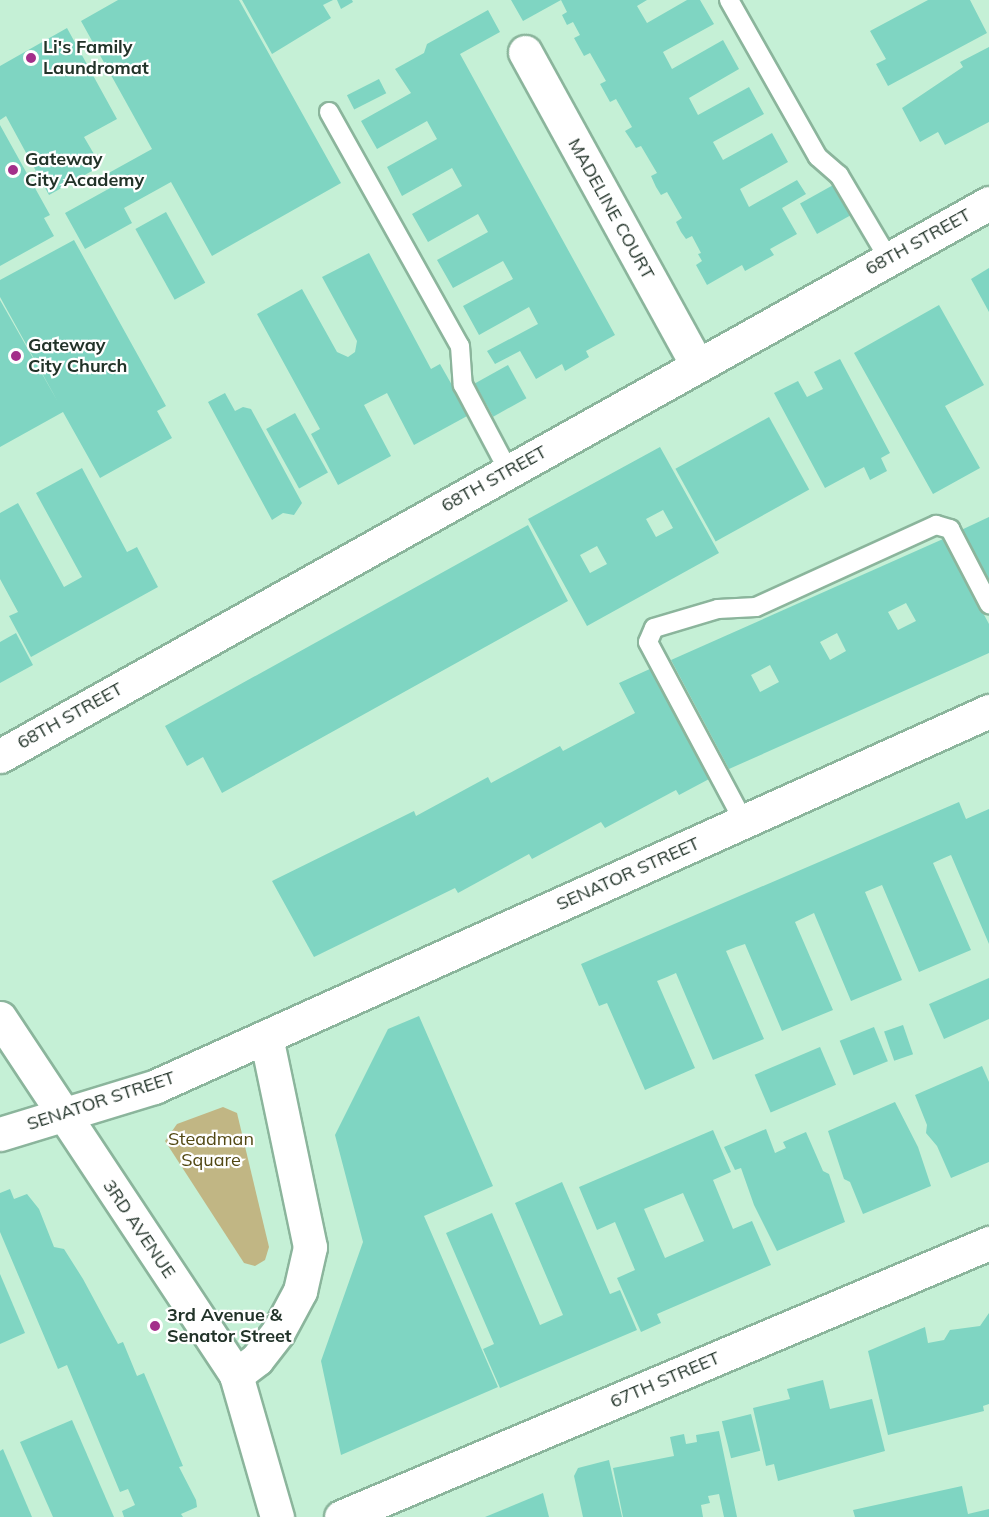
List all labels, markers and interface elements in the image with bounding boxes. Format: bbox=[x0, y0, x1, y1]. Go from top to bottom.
place label: Li's Family Laundromat bbox=[43, 37, 149, 80]
marker: Li's Family Laundromat bbox=[24, 51, 38, 65]
street label: MADELINE COURT bbox=[563, 135, 659, 283]
place label: Gateway City Academy bbox=[25, 149, 144, 192]
marker: Gateway City Academy bbox=[6, 163, 20, 177]
street label: 68TH STREET bbox=[862, 204, 974, 280]
place label: Gateway City Church bbox=[28, 335, 127, 378]
marker: Gateway City Church bbox=[9, 349, 23, 363]
street label: 68TH STREET bbox=[438, 441, 550, 517]
street label: 68TH STREET bbox=[14, 678, 126, 754]
street label: SENATOR STREET bbox=[553, 833, 703, 915]
street label: SENATOR STREET bbox=[24, 1067, 178, 1135]
park label: Steadman Square bbox=[168, 1129, 254, 1172]
street label: 3RD AVENUE bbox=[98, 1176, 180, 1282]
place label: 3rd Avenue & Senator Street bbox=[167, 1305, 292, 1348]
marker: 3rd Avenue & Senator Street bbox=[148, 1319, 162, 1333]
street label: 67TH STREET bbox=[607, 1347, 723, 1413]

